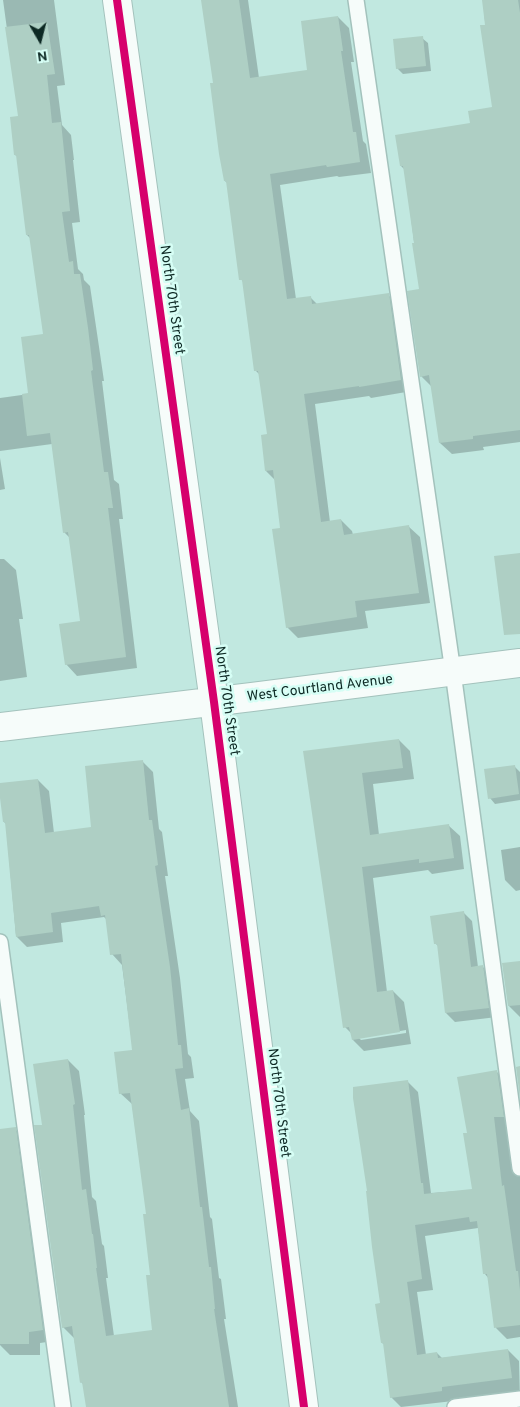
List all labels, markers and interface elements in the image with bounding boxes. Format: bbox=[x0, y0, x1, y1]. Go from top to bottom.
north arrow bbox=[15, 15, 65, 65]
text: N bbox=[36, 46, 48, 64]
street label: North 70th Street bbox=[155, 244, 187, 356]
street label: North 70th Street bbox=[210, 645, 242, 757]
street label: West Courtland Avenue bbox=[246, 672, 394, 706]
street label: North 70th Street bbox=[263, 1047, 293, 1159]

